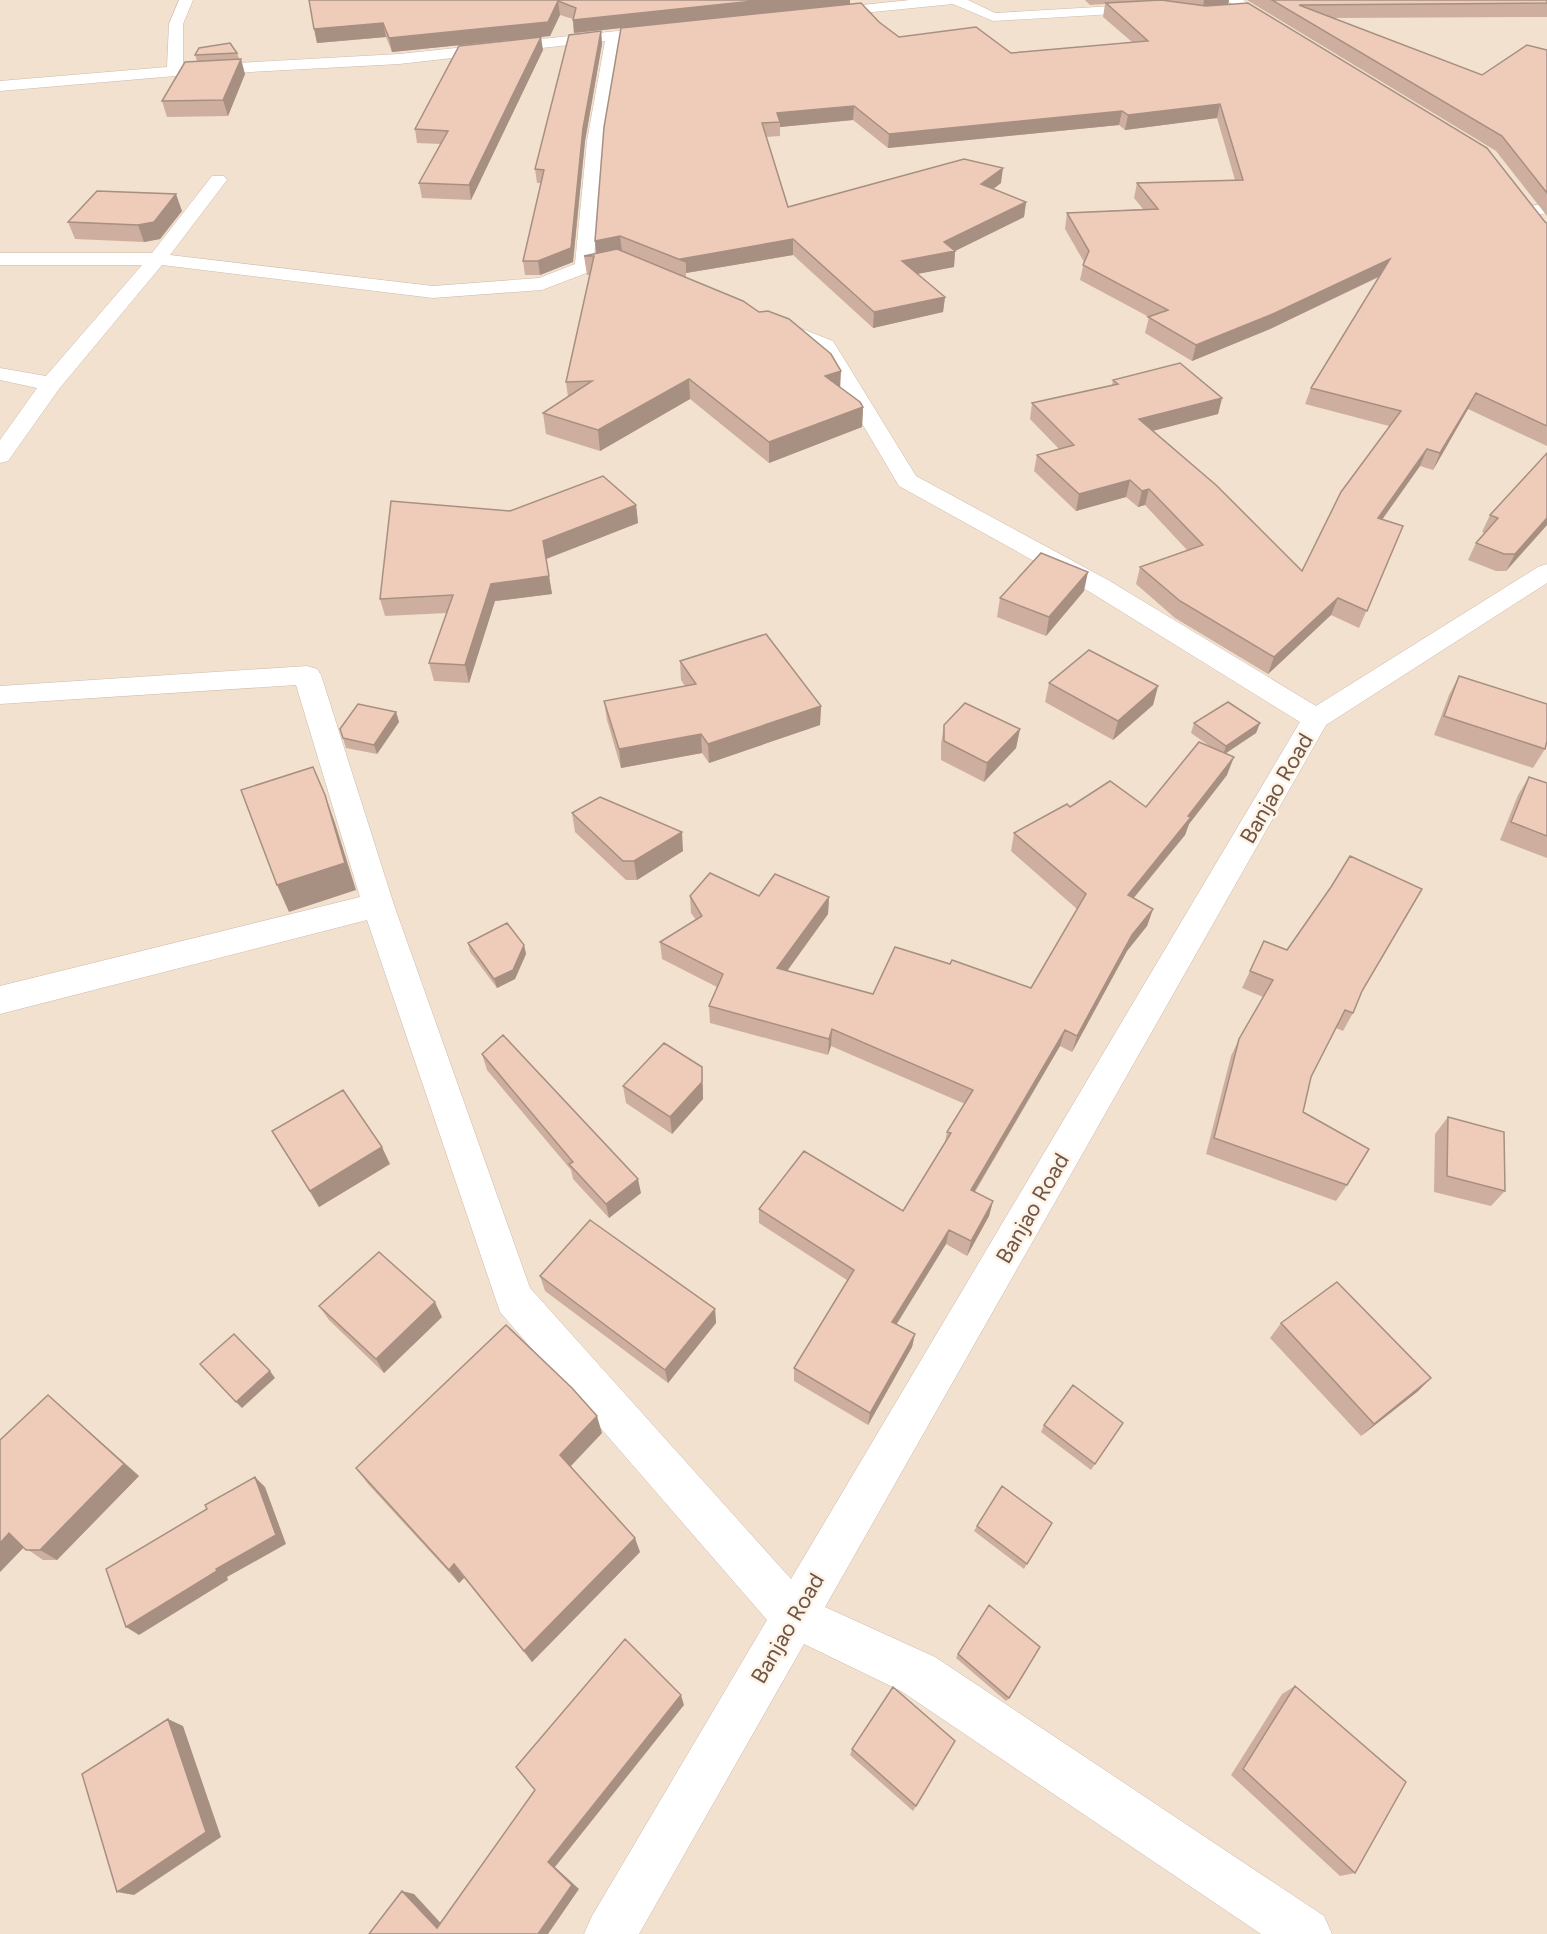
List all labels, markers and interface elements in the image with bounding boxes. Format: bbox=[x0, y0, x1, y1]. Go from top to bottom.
street label: Banjao Road bbox=[1234, 728, 1319, 848]
street label: Banjao Road bbox=[990, 1148, 1075, 1268]
street label: Banjao Road bbox=[745, 1568, 830, 1688]

